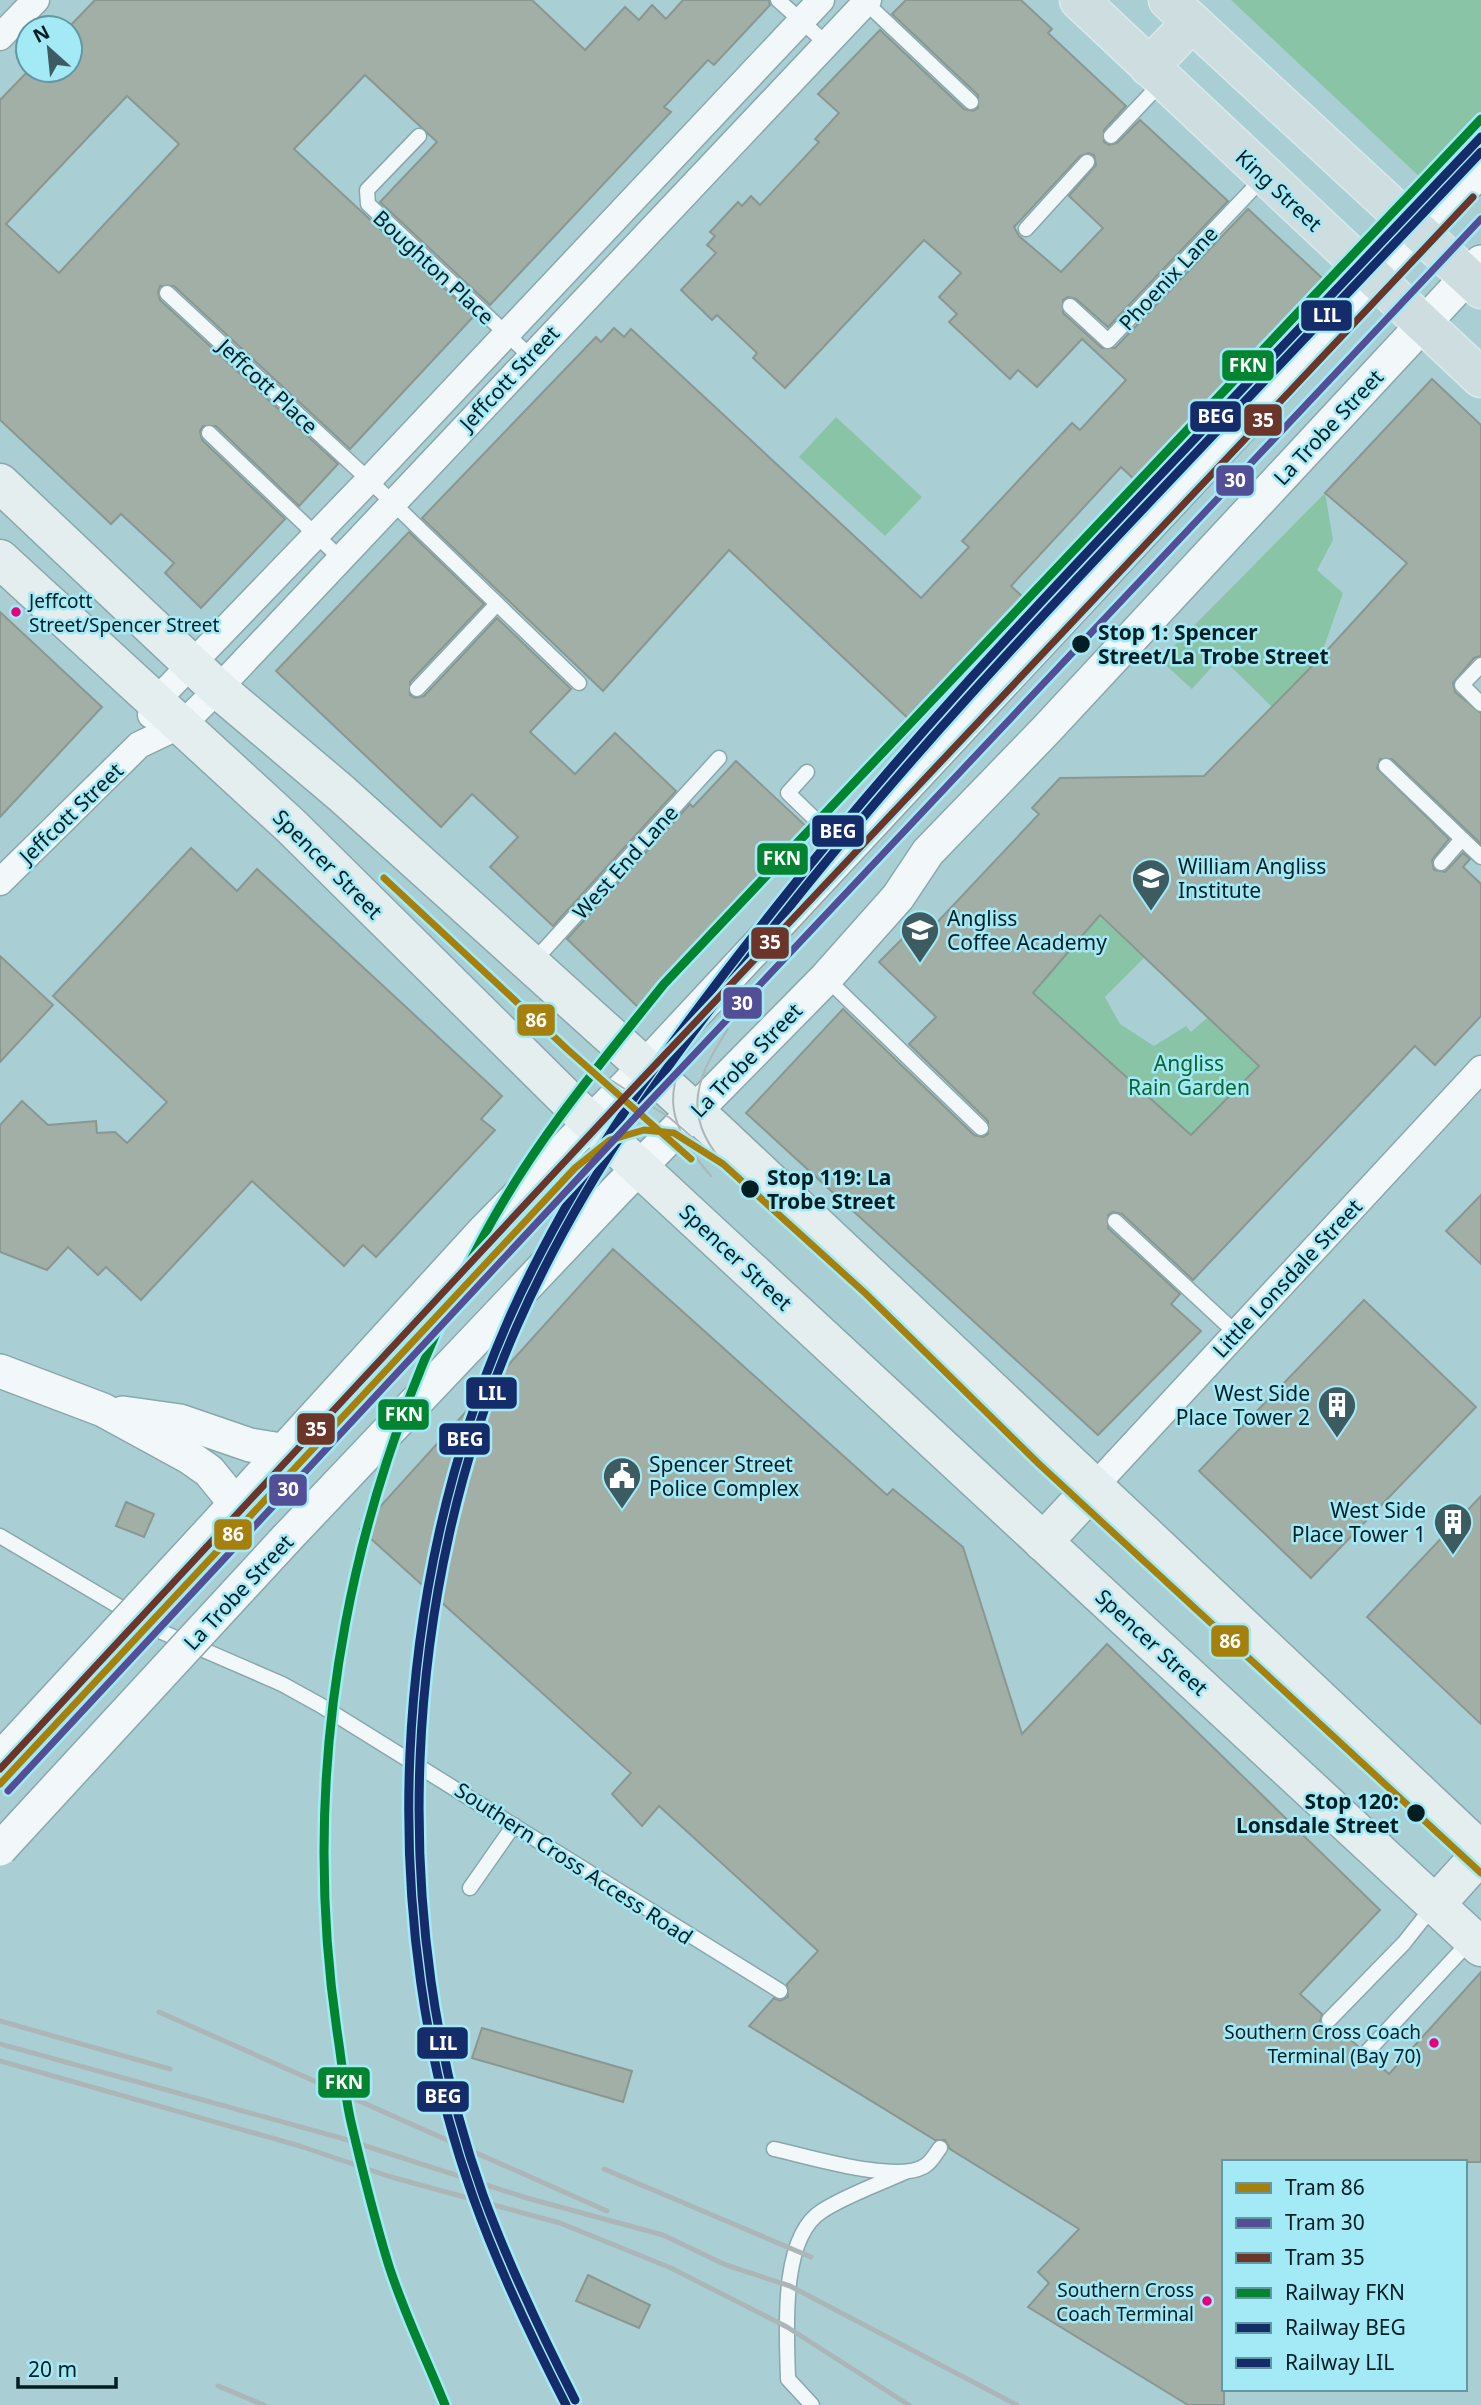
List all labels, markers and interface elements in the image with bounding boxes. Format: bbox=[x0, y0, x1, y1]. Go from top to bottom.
north arrow bbox=[14, 14, 84, 84]
text: N bbox=[28, 19, 54, 49]
street label: King Street bbox=[1230, 143, 1328, 237]
street label: Boughton Place bbox=[367, 204, 501, 330]
street label: Phoenix Lane bbox=[1112, 220, 1224, 336]
line badge: LIL bbox=[1300, 299, 1353, 332]
text: LIL bbox=[1313, 302, 1342, 328]
street label: Jeffcott Street bbox=[452, 319, 565, 438]
street label: Jeffcott Place bbox=[210, 331, 324, 440]
line badge: FKN bbox=[1221, 349, 1275, 382]
text: FKN bbox=[1229, 352, 1267, 378]
street label: La Trobe Street bbox=[1267, 363, 1389, 491]
line badge: BEG bbox=[1189, 400, 1242, 433]
text: BEG bbox=[1197, 403, 1235, 429]
line badge: 35 bbox=[1243, 403, 1283, 437]
text: 35 bbox=[1252, 407, 1274, 433]
line badge: 30 bbox=[1215, 464, 1255, 497]
text: 30 bbox=[1224, 467, 1246, 493]
place label: Jeffcott Street/Spencer Street bbox=[27, 588, 220, 638]
marker: Jeffcott Street/Spencer Street bbox=[9, 605, 23, 619]
place label: Stop 1: Spencer Street/La Trobe Street bbox=[1098, 618, 1329, 670]
marker: Stop 1: Spencer Street/La Trobe Street bbox=[1070, 633, 1092, 655]
street label: Jeffcott Street bbox=[12, 756, 129, 871]
street label: West End Lane bbox=[566, 799, 684, 925]
street label: Spencer Street bbox=[267, 803, 389, 925]
line badge: BEG bbox=[811, 814, 865, 848]
text: BEG bbox=[819, 818, 857, 844]
line badge: FKN bbox=[756, 842, 809, 876]
text: FKN bbox=[763, 845, 801, 871]
place label: William Angliss Institute bbox=[1178, 852, 1326, 904]
school or university icon: William Angliss Institute bbox=[1130, 857, 1172, 912]
place label: Angliss Coffee Academy bbox=[947, 904, 1107, 956]
school or university icon: Angliss Coffee Academy bbox=[899, 909, 941, 964]
line badge: 35 bbox=[750, 926, 790, 960]
text: 35 bbox=[759, 929, 781, 955]
line badge: 30 bbox=[722, 986, 763, 1020]
text: 30 bbox=[731, 990, 753, 1016]
street label: La Trobe Street bbox=[684, 997, 808, 1123]
line badge: 86 bbox=[516, 1003, 556, 1037]
text: 86 bbox=[525, 1007, 547, 1033]
park label: Angliss Rain Garden bbox=[1128, 1049, 1250, 1101]
place label: Stop 119: La Trobe Street bbox=[767, 1163, 895, 1215]
marker: Stop 119: La Trobe Street bbox=[739, 1178, 761, 1200]
street label: Little Lonsdale Street bbox=[1206, 1192, 1368, 1363]
street label: Spencer Street bbox=[674, 1198, 798, 1317]
line badge: LIL bbox=[465, 1376, 518, 1410]
place label: West Side Place Tower 2 bbox=[1176, 1379, 1310, 1431]
text: LIL bbox=[478, 1380, 507, 1406]
building icon: West Side Place Tower 2 bbox=[1316, 1384, 1358, 1439]
line badge: FKN bbox=[377, 1398, 430, 1431]
text: FKN bbox=[385, 1401, 423, 1427]
line badge: 35 bbox=[296, 1412, 336, 1446]
text: 35 bbox=[305, 1416, 327, 1442]
line badge: BEG bbox=[438, 1422, 491, 1456]
text: BEG bbox=[446, 1426, 484, 1452]
place label: Spencer Street Police Complex bbox=[649, 1450, 799, 1502]
public building icon: Spencer Street Police Complex bbox=[601, 1455, 643, 1510]
line badge: 30 bbox=[268, 1473, 308, 1507]
text: 30 bbox=[277, 1476, 299, 1502]
place label: West Side Place Tower 1 bbox=[1292, 1496, 1426, 1548]
building icon: West Side Place Tower 1 bbox=[1432, 1501, 1474, 1556]
line badge: 86 bbox=[213, 1518, 253, 1551]
text: 86 bbox=[222, 1521, 244, 1547]
street label: La Trobe Street bbox=[177, 1528, 299, 1656]
street label: Spencer Street bbox=[1090, 1583, 1214, 1702]
line badge: 86 bbox=[1210, 1624, 1250, 1658]
text: 86 bbox=[1219, 1628, 1241, 1654]
street label: Southern Cross Access Road bbox=[450, 1776, 698, 1950]
place label: Stop 120: Lonsdale Street bbox=[1236, 1787, 1399, 1839]
marker: Stop 120: Lonsdale Street bbox=[1405, 1802, 1427, 1824]
place label: Southern Cross Coach Terminal (Bay 70) bbox=[1224, 2019, 1421, 2069]
line badge: LIL bbox=[416, 2026, 469, 2060]
text: LIL bbox=[429, 2030, 458, 2056]
marker: Southern Cross Coach Terminal (Bay 70) bbox=[1427, 2036, 1441, 2050]
line badge: FKN bbox=[317, 2066, 371, 2099]
text: FKN bbox=[325, 2069, 363, 2095]
line badge: BEG bbox=[416, 2080, 470, 2113]
text: BEG bbox=[424, 2083, 462, 2109]
legend bbox=[1222, 2160, 1467, 2391]
text: Tram 86 bbox=[1285, 2173, 1365, 2201]
text: Tram 30 bbox=[1285, 2208, 1365, 2236]
text: Tram 35 bbox=[1285, 2243, 1365, 2271]
place label: Southern Cross Coach Terminal bbox=[1056, 2277, 1194, 2327]
text: Railway FKN bbox=[1285, 2278, 1405, 2306]
marker: Southern Cross Coach Terminal bbox=[1200, 2294, 1214, 2308]
text: Railway BEG bbox=[1285, 2313, 1406, 2341]
scale bar bbox=[18, 2346, 116, 2390]
text: Railway LIL bbox=[1285, 2348, 1394, 2376]
text: 20 m bbox=[28, 2355, 77, 2383]

